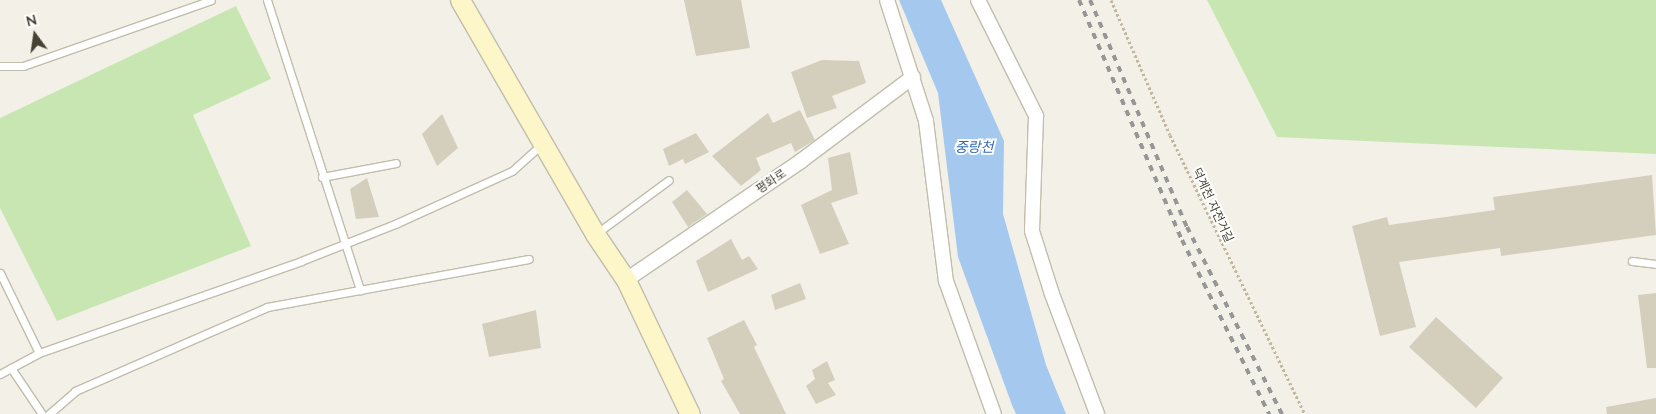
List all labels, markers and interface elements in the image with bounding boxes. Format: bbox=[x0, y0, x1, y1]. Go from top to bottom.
north arrow bbox=[10, 10, 60, 60]
text: N bbox=[24, 10, 39, 30]
water label: 중랑천 bbox=[955, 139, 993, 155]
street label: 평화로 bbox=[753, 166, 789, 196]
street label: 덕계천 자전거길 bbox=[1189, 166, 1237, 244]

